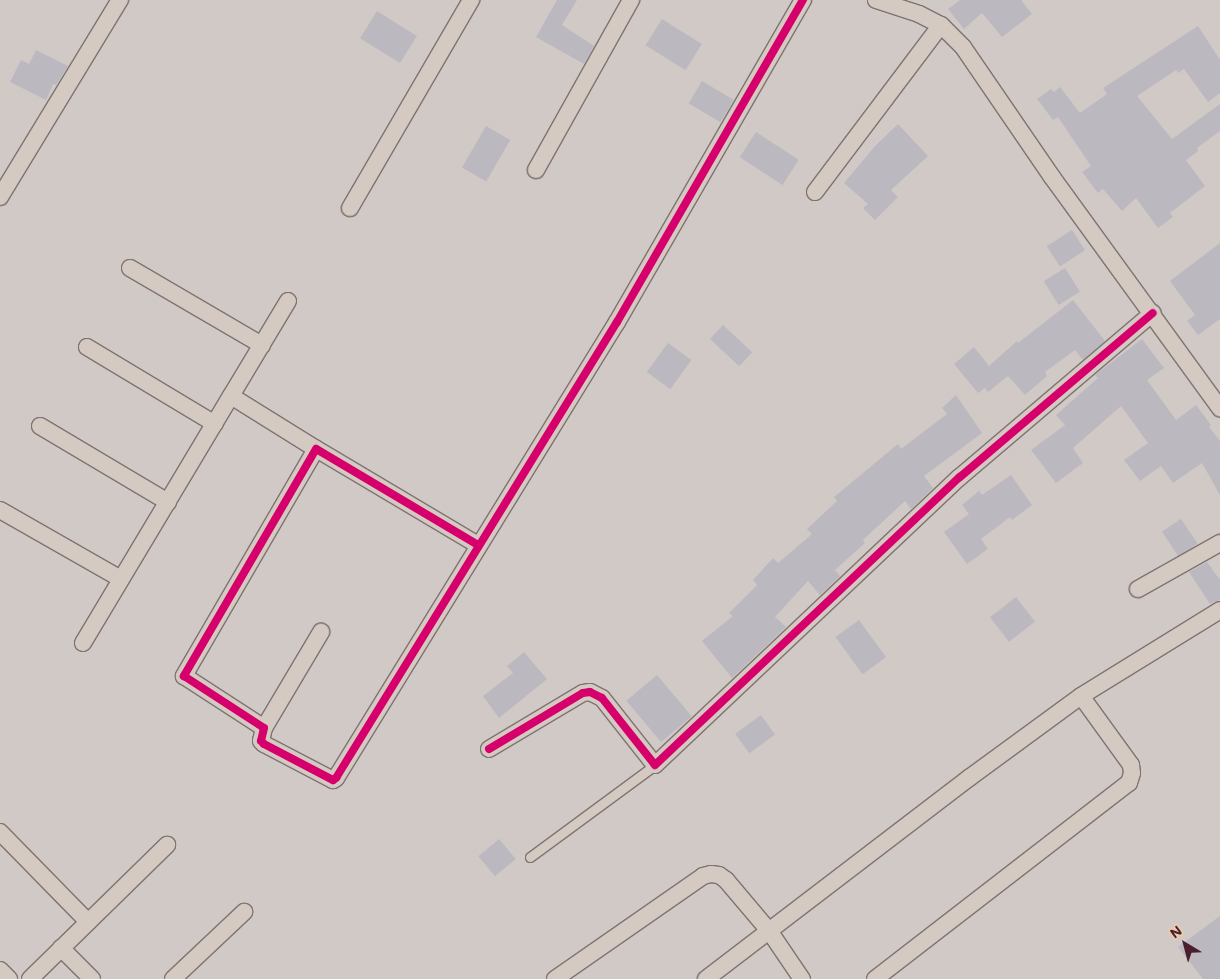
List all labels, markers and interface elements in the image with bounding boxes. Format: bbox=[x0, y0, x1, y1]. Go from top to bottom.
north arrow bbox=[1160, 919, 1210, 969]
text: N bbox=[1166, 921, 1186, 942]

